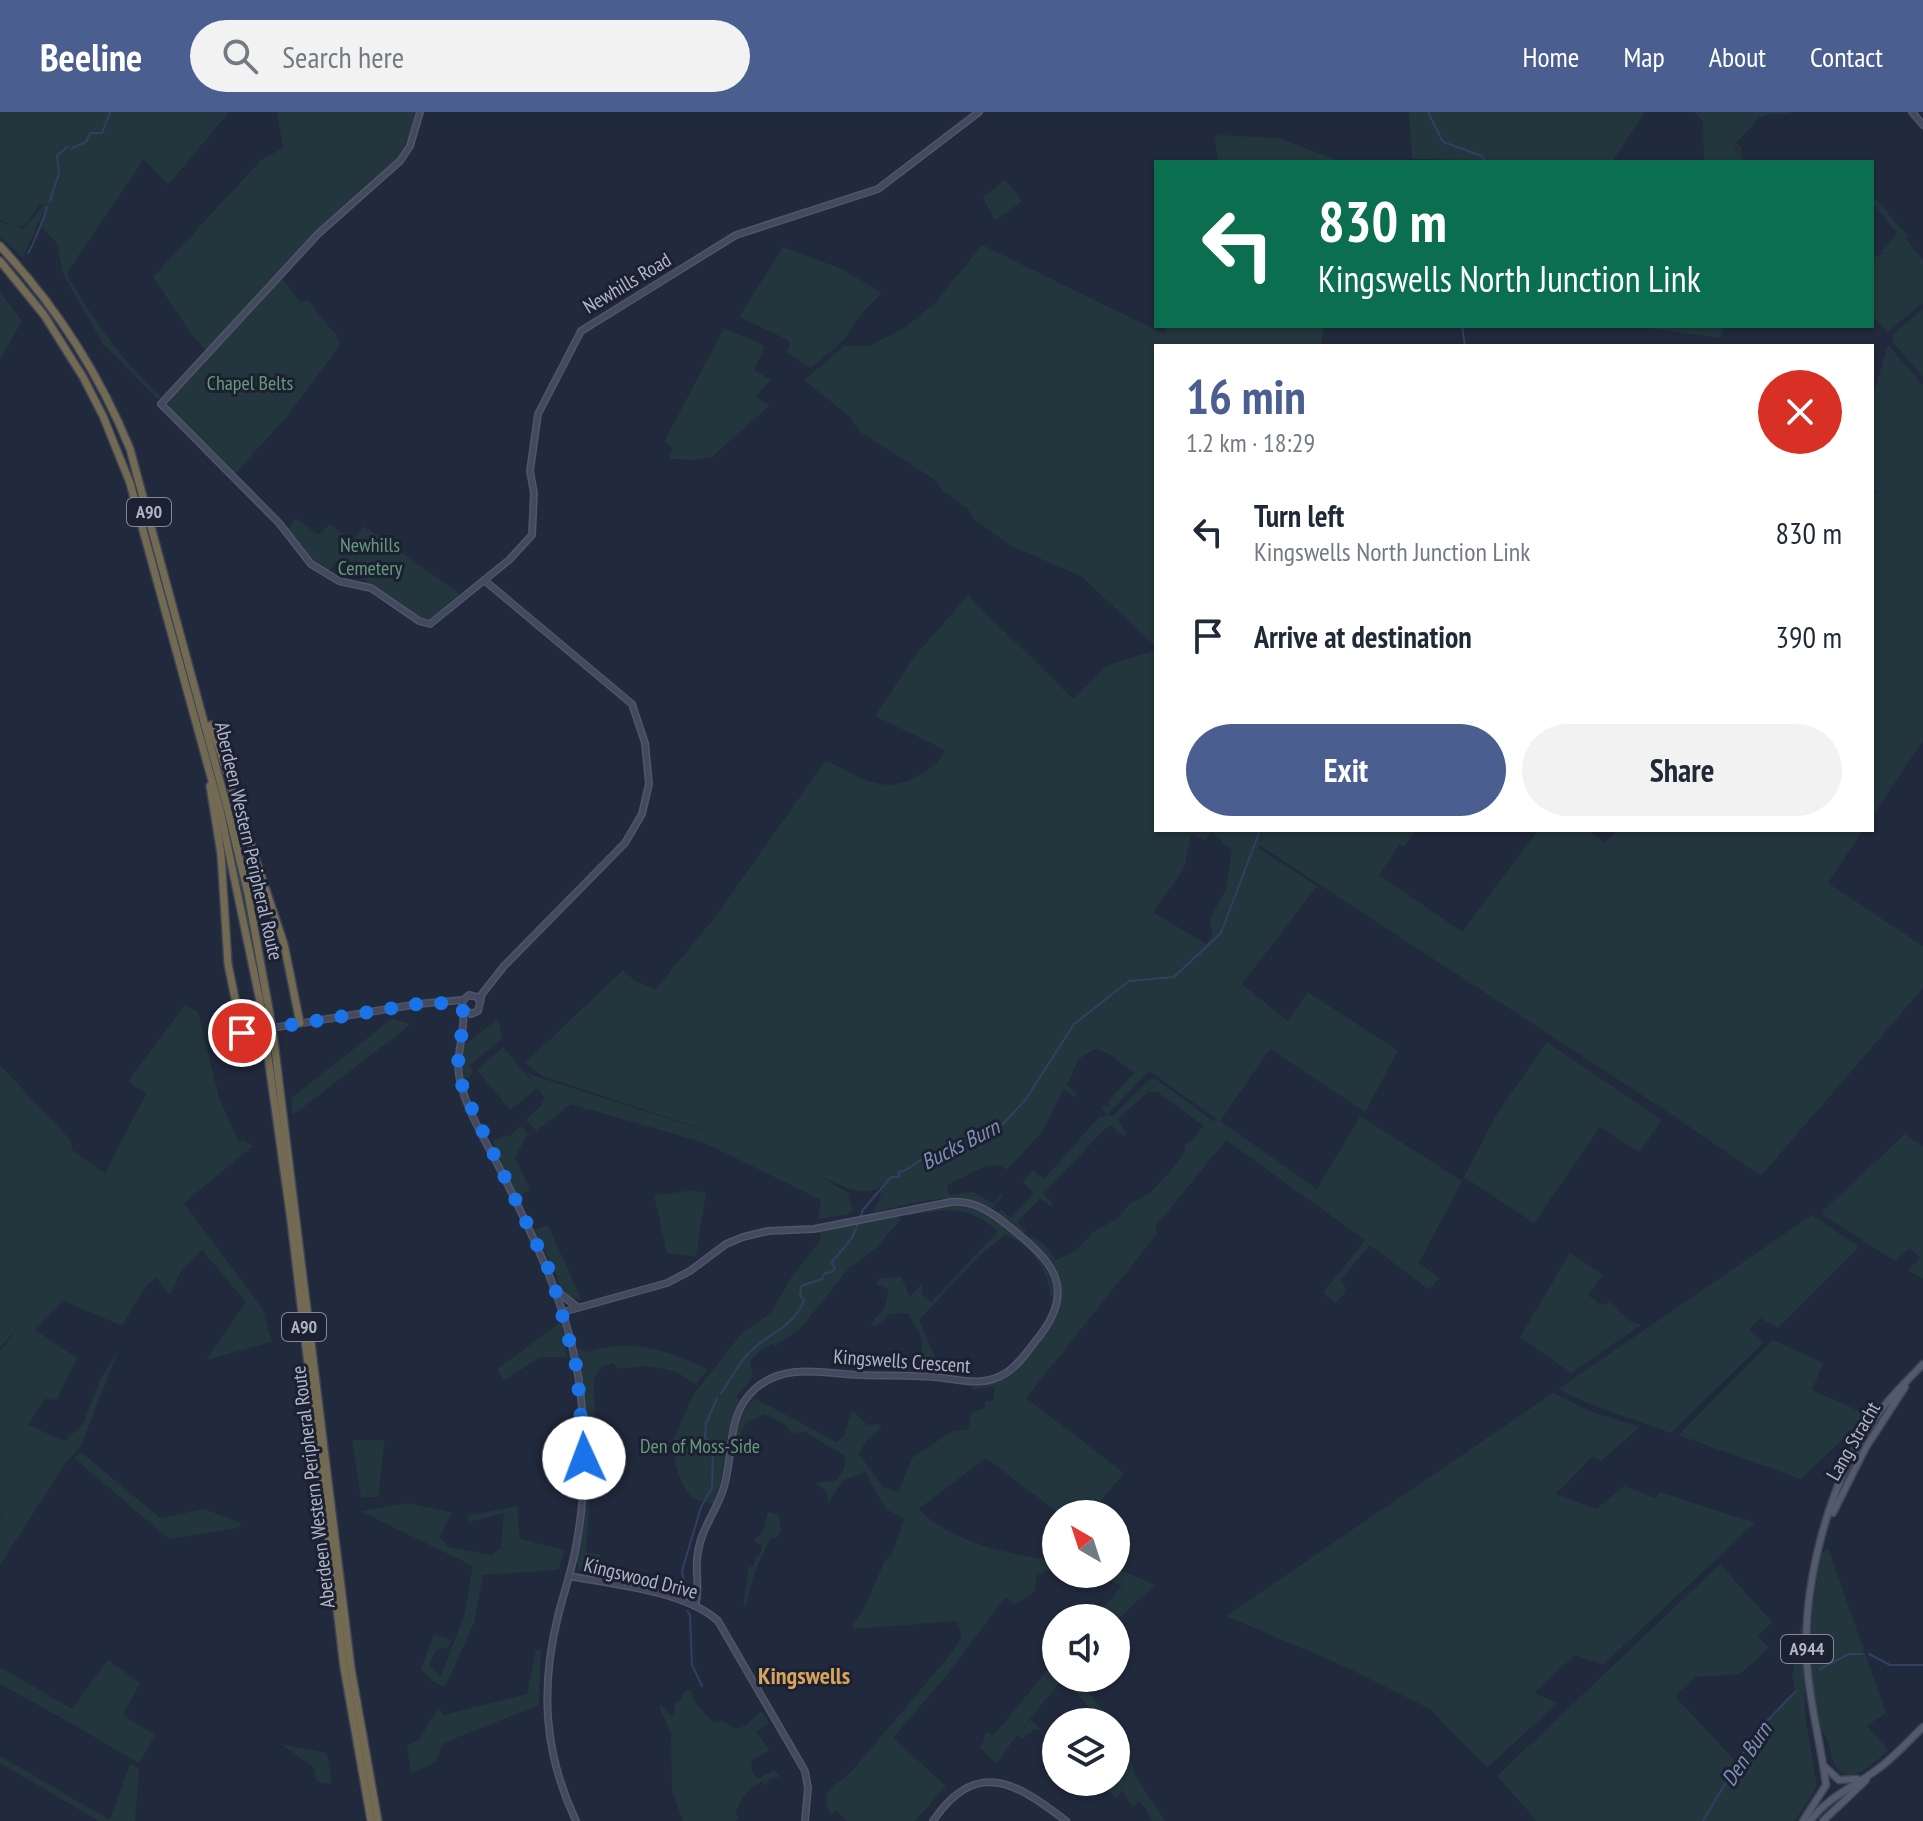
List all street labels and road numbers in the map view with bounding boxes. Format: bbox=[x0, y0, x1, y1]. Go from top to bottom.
street label: Newhills Road bbox=[578, 247, 676, 319]
road number: A90 bbox=[127, 498, 171, 526]
street label: Aberdeen Western Peripheral Route bbox=[209, 719, 289, 963]
road number: A90 bbox=[282, 1313, 326, 1341]
street label: Kingswells Crescent bbox=[833, 1343, 972, 1379]
street label: Aberdeen Western Peripheral Route bbox=[285, 1364, 341, 1610]
street label: Lang Stracht bbox=[1820, 1397, 1886, 1485]
street label: Kingswood Drive bbox=[581, 1551, 701, 1605]
road number: A944 bbox=[1781, 1635, 1833, 1663]

